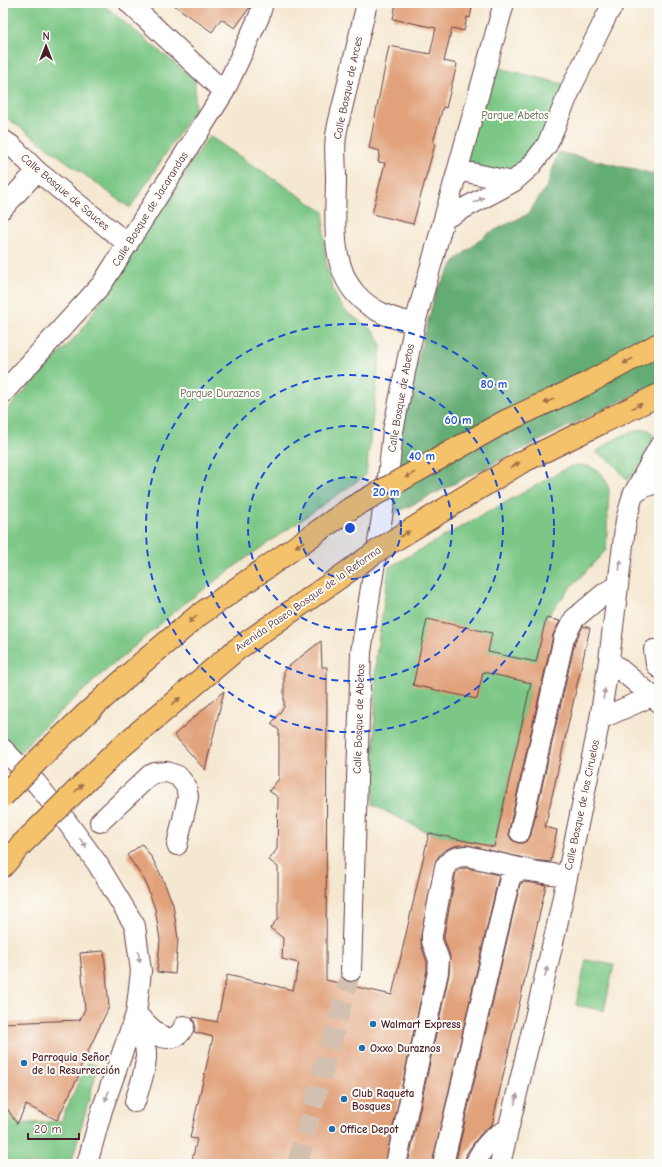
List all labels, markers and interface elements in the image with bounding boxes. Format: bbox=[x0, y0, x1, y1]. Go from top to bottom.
north arrow bbox=[26, 26, 66, 66]
text: N bbox=[42, 30, 50, 43]
street label: Calle Bosque de Arces bbox=[331, 35, 365, 141]
park label: Parque Abetos bbox=[482, 109, 549, 122]
street label: Calle Bosque de Jacarandas bbox=[109, 149, 191, 269]
street label: Calle Bosque de Sauces bbox=[18, 151, 112, 233]
one-way arrow bbox=[473, 197, 485, 204]
street label: Calle Bosque de Abetos bbox=[385, 342, 417, 453]
one-way arrow bbox=[622, 358, 633, 364]
text: 80 m bbox=[481, 377, 507, 391]
park label: Parque Duraznos bbox=[180, 387, 260, 400]
one-way arrow bbox=[543, 398, 555, 404]
one-way arrow bbox=[632, 403, 643, 409]
text: 60 m bbox=[445, 413, 471, 427]
text: 40 m bbox=[409, 449, 435, 463]
one-way arrow bbox=[509, 462, 521, 469]
one-way arrow bbox=[404, 472, 415, 479]
text: 20 m bbox=[373, 485, 399, 499]
centre of rings bbox=[343, 521, 357, 535]
one-way arrow bbox=[399, 530, 411, 537]
one-way arrow bbox=[294, 540, 305, 548]
street label: Avenida Paseo Bosque de la Reforma bbox=[233, 543, 383, 655]
one-way arrow bbox=[617, 559, 624, 572]
one-way arrow bbox=[188, 615, 199, 624]
street label: Calle Bosque de Abetos bbox=[351, 663, 367, 774]
one-way arrow bbox=[601, 688, 607, 700]
one-way arrow bbox=[170, 696, 181, 705]
street label: Calle Bosque de los Ciruelos bbox=[562, 738, 602, 871]
one-way arrow bbox=[74, 783, 84, 793]
one-way arrow bbox=[78, 838, 86, 848]
one-way arrow bbox=[136, 951, 142, 963]
one-way arrow bbox=[543, 966, 549, 979]
place label: Walmart Express bbox=[381, 1018, 461, 1031]
marker: Walmart Express bbox=[368, 1019, 378, 1029]
place label: Oxxo Duraznos bbox=[370, 1042, 441, 1055]
marker: Oxxo Duraznos bbox=[357, 1043, 367, 1053]
place label: Parroquia Señor de la Resurrección bbox=[32, 1051, 120, 1077]
marker: Parroquia Señor de la Resurrección bbox=[19, 1058, 29, 1068]
place label: Club Raqueta Bosques bbox=[352, 1087, 414, 1113]
one-way arrow bbox=[103, 1090, 109, 1102]
one-way arrow bbox=[513, 1093, 519, 1105]
marker: Club Raqueta Bosques bbox=[339, 1094, 349, 1104]
scale bar bbox=[28, 1115, 79, 1141]
text: 20 m bbox=[34, 1122, 62, 1136]
place label: Office Depot bbox=[340, 1123, 399, 1136]
marker: Office Depot bbox=[327, 1124, 337, 1134]

